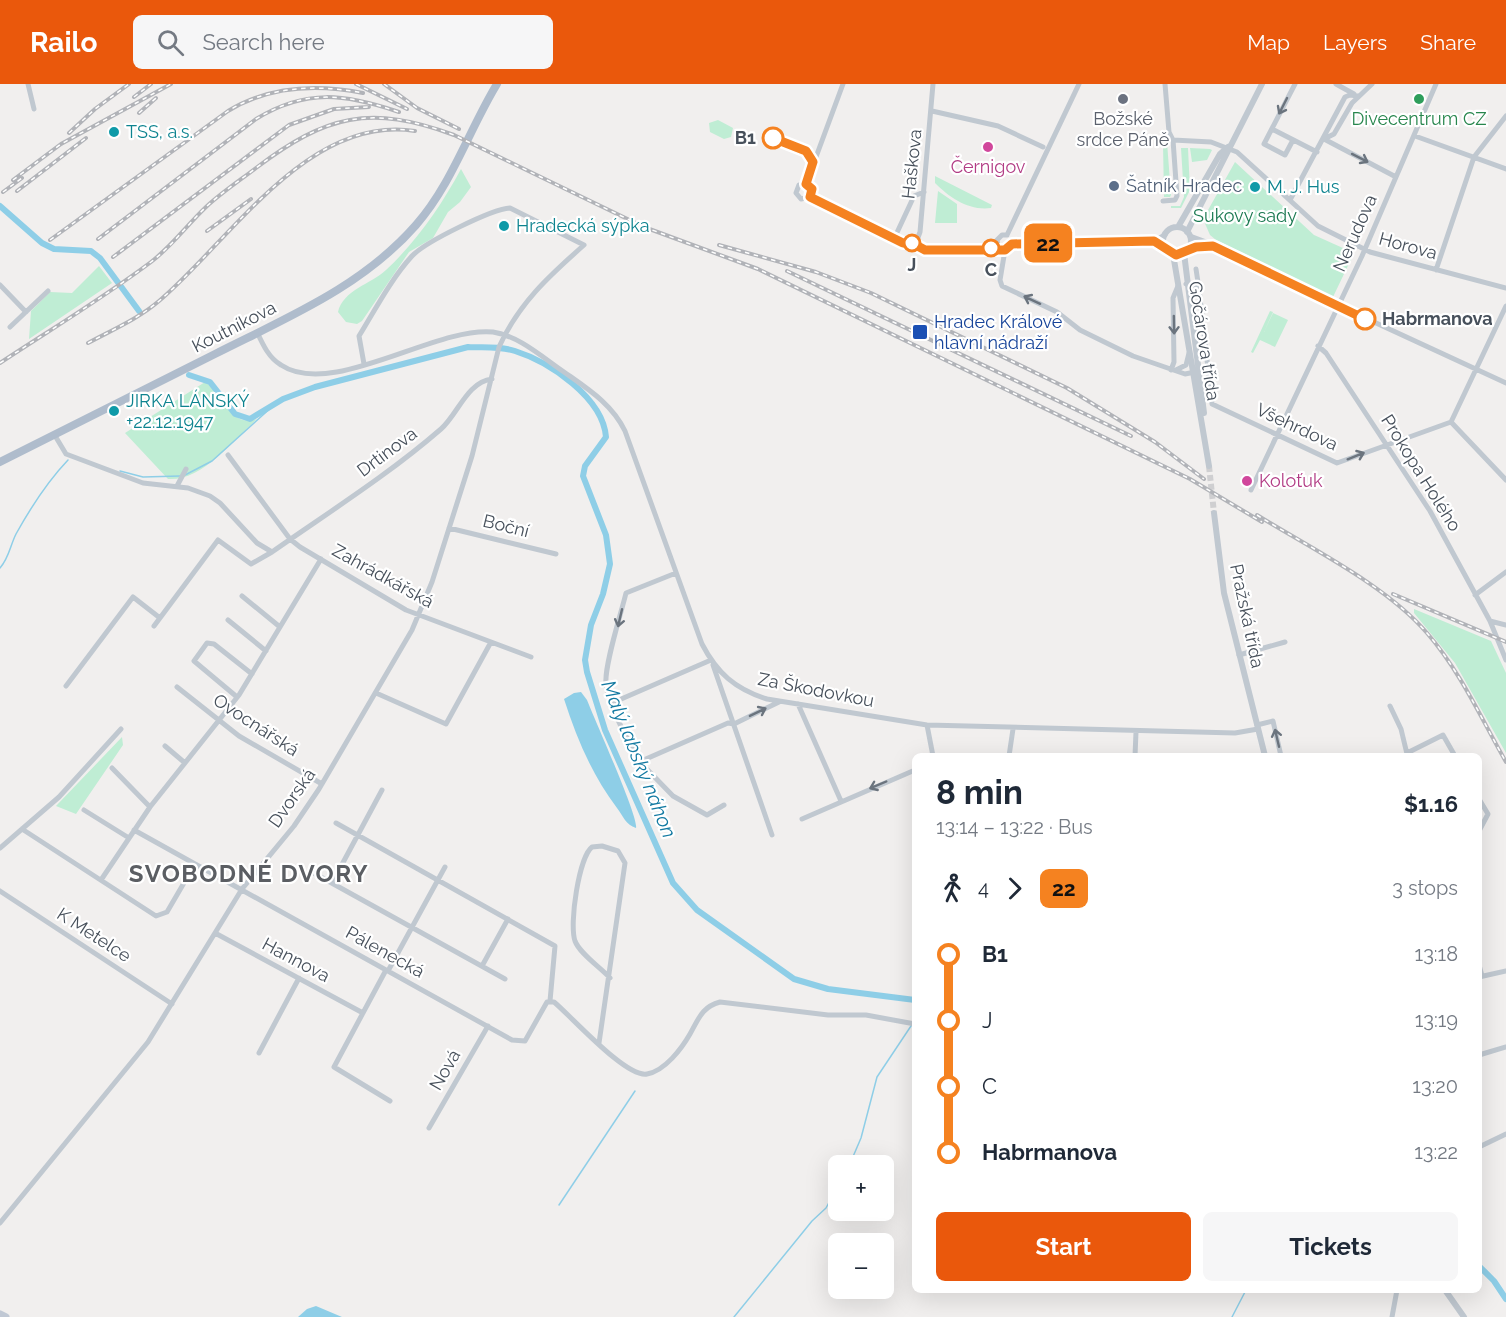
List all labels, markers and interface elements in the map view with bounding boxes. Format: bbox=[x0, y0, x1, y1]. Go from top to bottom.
search box bbox=[133, 15, 553, 69]
text: Railo bbox=[30, 26, 97, 59]
icon: search bbox=[154, 26, 187, 59]
text: Search here bbox=[202, 29, 325, 55]
text: Map bbox=[1247, 30, 1290, 55]
text: Layers bbox=[1323, 30, 1387, 55]
text: Share bbox=[1420, 30, 1476, 55]
marker: Božské srdce Páně bbox=[1116, 92, 1130, 106]
marker: Divecentrum CZ bbox=[1412, 92, 1426, 106]
one-way arrow bbox=[1277, 97, 1289, 115]
place label: Božské srdce Páně bbox=[1077, 108, 1170, 150]
place label: Divecentrum CZ bbox=[1351, 108, 1487, 129]
place label: TSS, a.s. bbox=[126, 121, 193, 142]
marker: TSS, a.s. bbox=[107, 125, 121, 139]
place label: B1 bbox=[735, 127, 756, 148]
marker: B1 bbox=[762, 127, 784, 149]
street label: Haškova bbox=[897, 128, 926, 200]
marker: Černigov bbox=[981, 140, 995, 154]
one-way arrow bbox=[1351, 152, 1368, 164]
place label: Černigov bbox=[951, 155, 1026, 177]
place label: Šatník Hradec bbox=[1126, 174, 1242, 196]
place label: M. J. Hus bbox=[1267, 176, 1340, 197]
marker: Šatník Hradec bbox=[1107, 179, 1121, 193]
marker: M. J. Hus bbox=[1248, 180, 1262, 194]
street label: Nerudova bbox=[1328, 191, 1381, 275]
park label: Sukovy sady bbox=[1193, 205, 1297, 226]
place label: Hradecká sýpka bbox=[516, 215, 650, 236]
marker: Hradecká sýpka bbox=[497, 219, 511, 233]
line badge: 22 bbox=[1021, 224, 1075, 262]
street label: Horova bbox=[1377, 228, 1440, 263]
text: 22 bbox=[1036, 231, 1060, 256]
marker: J bbox=[903, 234, 921, 252]
marker: C bbox=[982, 239, 1000, 257]
place label: J bbox=[908, 254, 916, 275]
place label: C bbox=[985, 259, 997, 280]
street label: Gočárova třída bbox=[1185, 280, 1224, 402]
one-way arrow bbox=[1023, 294, 1041, 306]
street label: Koutníkova bbox=[188, 296, 279, 357]
marker: Habrmanova bbox=[1354, 308, 1376, 330]
place label: Habrmanova bbox=[1382, 308, 1493, 329]
place label: Hradec Králové hlavní nádraží bbox=[934, 311, 1063, 353]
one-way arrow bbox=[1168, 315, 1180, 335]
marker: Hradec Králové hlavní nádraží bbox=[911, 323, 929, 341]
place label: JIRKA LÁNSKÝ +22.12.1947 bbox=[126, 389, 250, 432]
street label: Všehrdova bbox=[1253, 398, 1341, 455]
marker: JIRKA LÁNSKÝ +22.12.1947 bbox=[107, 404, 121, 418]
street label: Prokopa Holého bbox=[1377, 410, 1466, 535]
street label: Drtinova bbox=[353, 422, 421, 481]
one-way arrow bbox=[1346, 450, 1365, 461]
place label: Koloťuk bbox=[1259, 470, 1323, 491]
marker: Koloťuk bbox=[1240, 474, 1254, 488]
street label: Boční bbox=[481, 510, 532, 541]
street label: Zahrádkářská bbox=[329, 539, 438, 612]
street label: Pražská třída bbox=[1226, 562, 1269, 670]
one-way arrow bbox=[614, 608, 625, 627]
street label: Za Škodovkou bbox=[756, 667, 876, 711]
water label: Malý labský náhon bbox=[596, 677, 682, 841]
street label: Ovocnářská bbox=[209, 689, 303, 760]
one-way arrow bbox=[748, 706, 766, 718]
one-way arrow bbox=[1271, 729, 1282, 749]
street label: Dvorská bbox=[264, 764, 319, 831]
text: 8 min bbox=[936, 773, 1023, 812]
one-way arrow bbox=[870, 780, 888, 791]
text: $1.16 bbox=[1404, 791, 1458, 817]
text: 13:14 – 13:22 · Bus bbox=[936, 815, 1093, 839]
district label: SVOBODNÉ DVORY bbox=[129, 859, 369, 888]
icon: walk bbox=[936, 872, 969, 905]
icon: forward bbox=[998, 872, 1031, 905]
text: 4 bbox=[978, 876, 989, 900]
text: 22 bbox=[1052, 876, 1076, 901]
text: 3 stops bbox=[1392, 876, 1458, 900]
street label: K Metelce bbox=[53, 903, 135, 966]
street label: Pálenecká bbox=[342, 921, 428, 982]
street label: Hannova bbox=[259, 933, 334, 986]
text: B1 bbox=[982, 941, 1008, 967]
text: 13:18 bbox=[1415, 942, 1458, 966]
text: J bbox=[982, 1007, 993, 1033]
text: 13:19 bbox=[1415, 1008, 1458, 1032]
street label: Nová bbox=[425, 1046, 464, 1094]
text: C bbox=[982, 1073, 997, 1099]
text: 13:20 bbox=[1412, 1074, 1458, 1098]
text: Habrmanova bbox=[982, 1139, 1117, 1165]
text: 13:22 bbox=[1414, 1140, 1458, 1164]
map controls bbox=[828, 1155, 894, 1299]
button: + bbox=[828, 1155, 894, 1221]
button: Start bbox=[936, 1212, 1191, 1281]
button: Tickets bbox=[1203, 1212, 1458, 1281]
button: − bbox=[828, 1233, 894, 1299]

